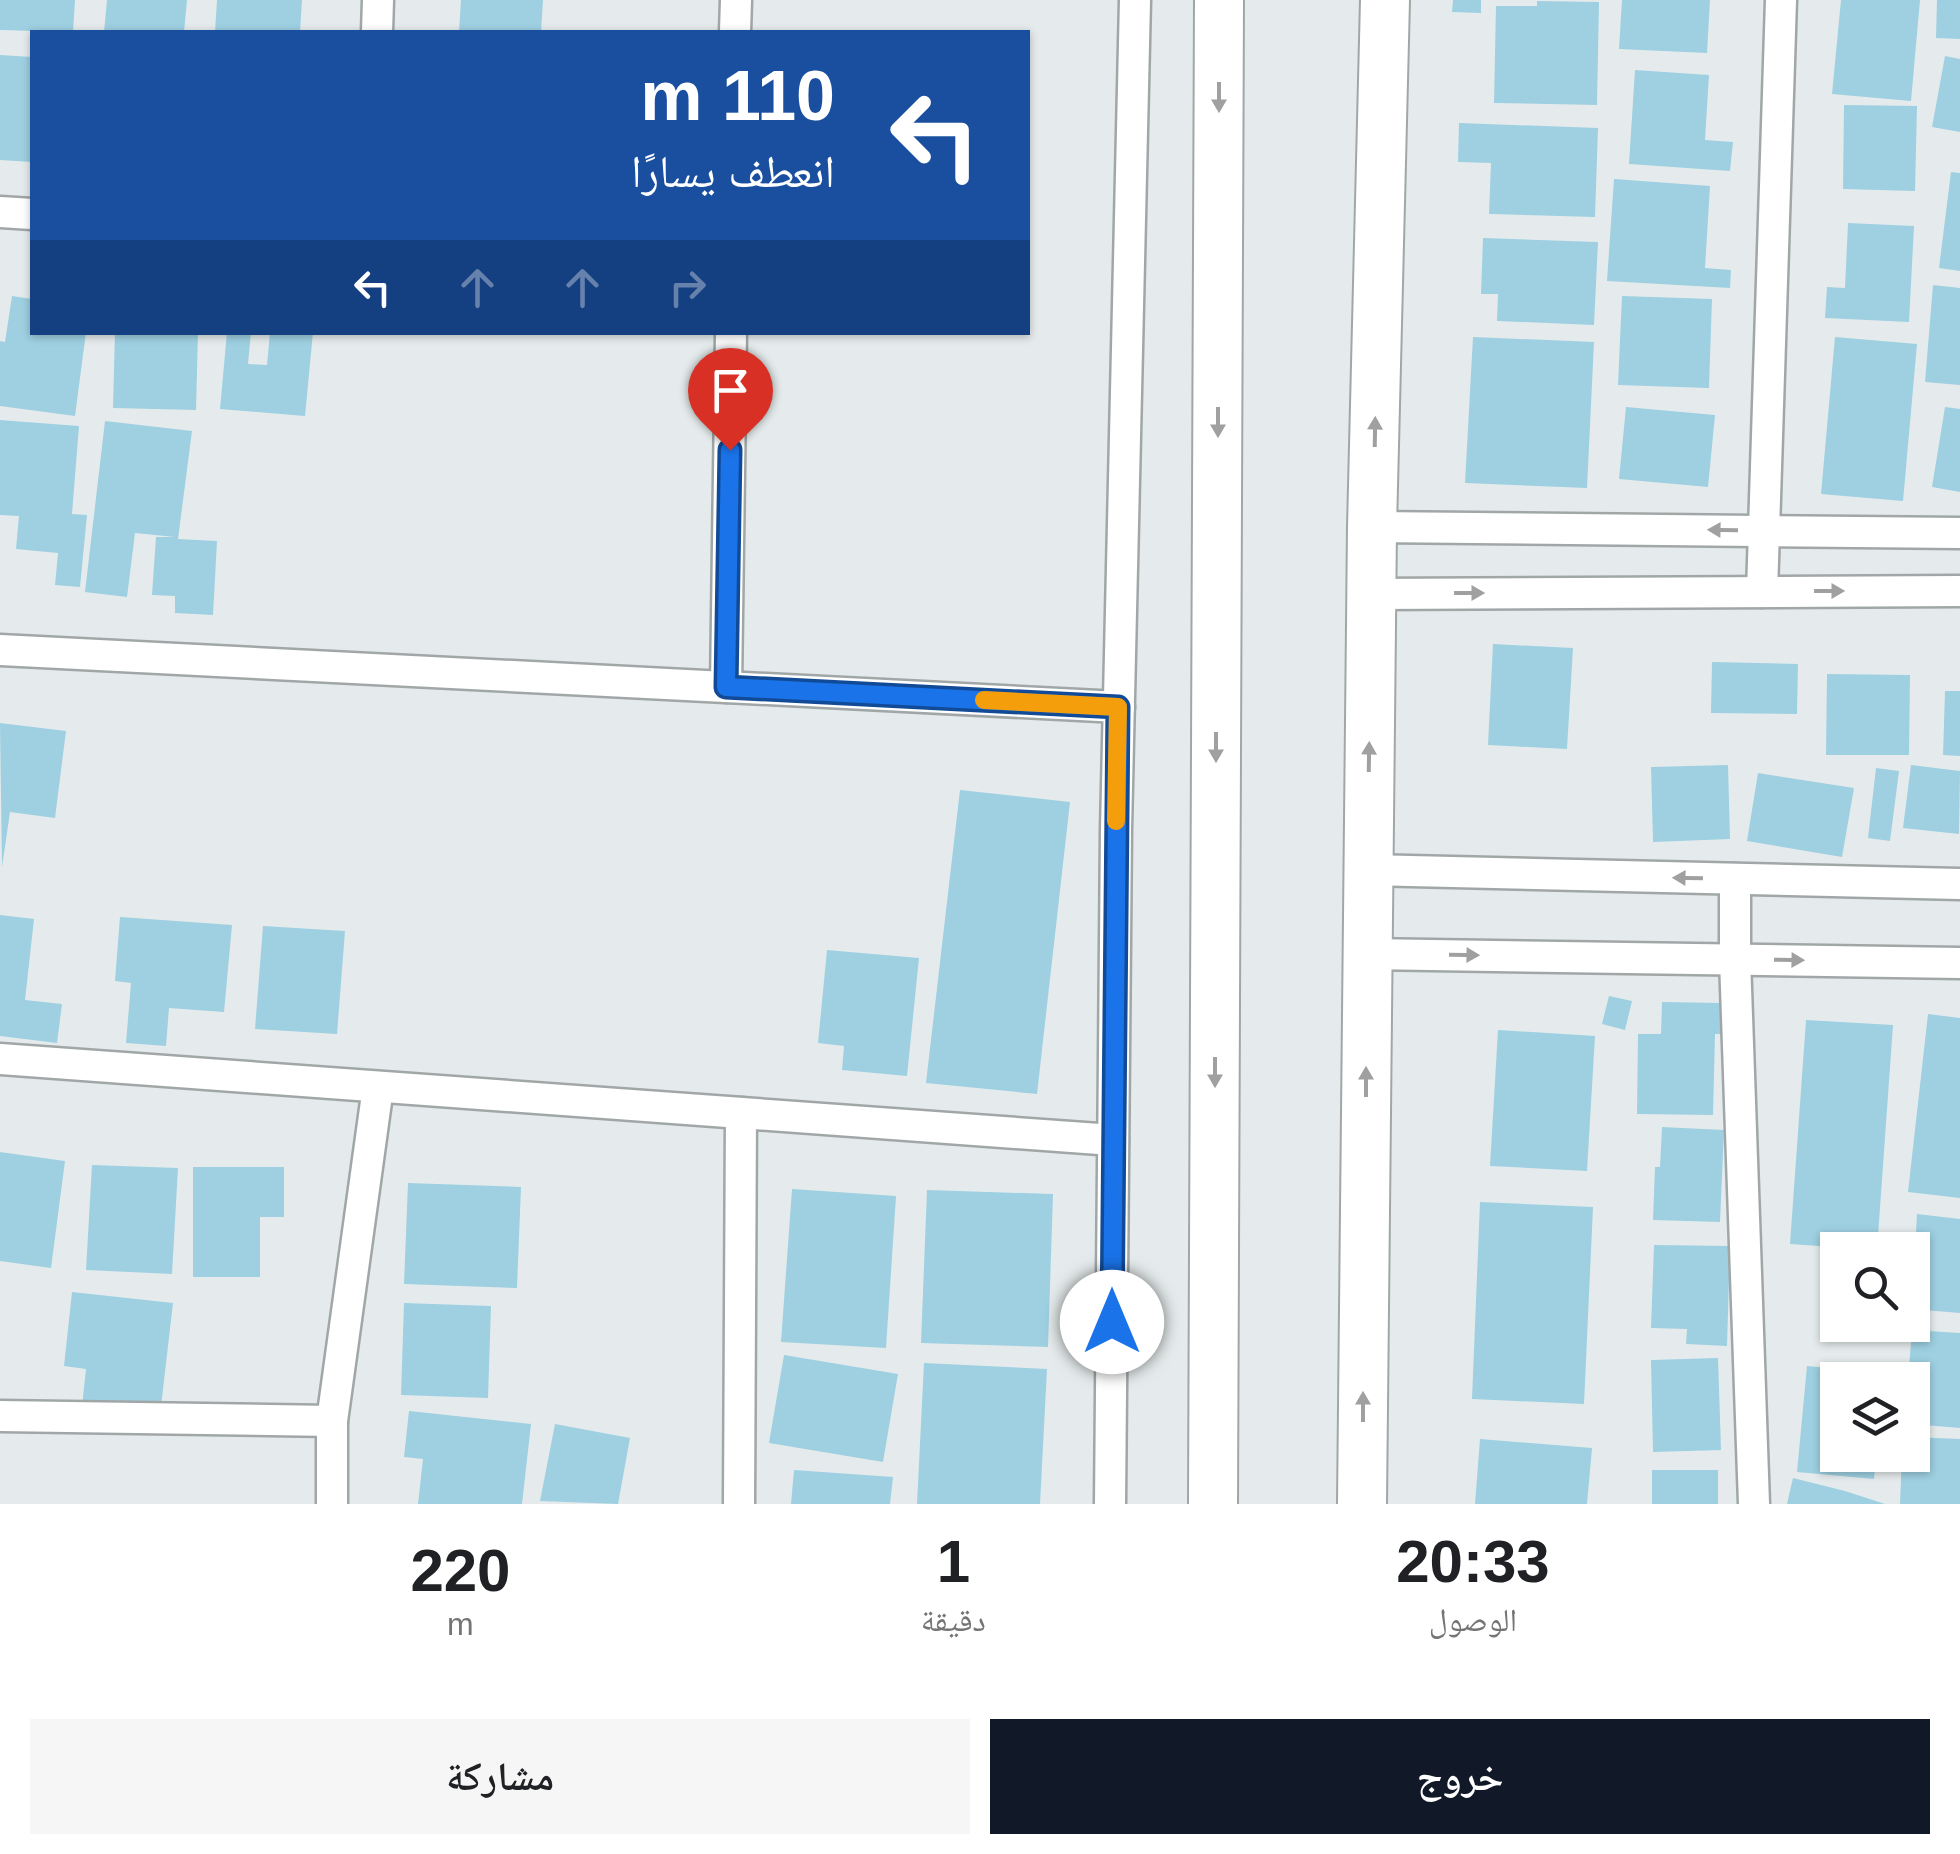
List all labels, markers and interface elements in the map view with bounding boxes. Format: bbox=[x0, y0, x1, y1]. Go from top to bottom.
text: 110 m bbox=[640, 57, 835, 135]
icon: left bbox=[870, 70, 1000, 200]
one-way arrow bbox=[1211, 82, 1227, 114]
text: انعطف يسارًا bbox=[631, 146, 835, 197]
icon: left bbox=[345, 260, 400, 315]
icon: ahead bbox=[450, 260, 505, 315]
icon: ahead bbox=[555, 260, 610, 315]
icon: right bbox=[660, 260, 715, 315]
pin bbox=[688, 348, 773, 451]
icon: arrive bbox=[703, 363, 758, 418]
one-way arrow bbox=[1209, 407, 1225, 439]
one-way arrow bbox=[1367, 415, 1383, 447]
one-way arrow bbox=[1706, 522, 1738, 538]
one-way arrow bbox=[1814, 583, 1846, 599]
one-way arrow bbox=[1454, 585, 1486, 601]
one-way arrow bbox=[1208, 732, 1224, 764]
one-way arrow bbox=[1362, 740, 1378, 772]
one-way arrow bbox=[1671, 869, 1703, 885]
one-way arrow bbox=[1449, 947, 1481, 963]
one-way arrow bbox=[1774, 952, 1806, 968]
one-way arrow bbox=[1207, 1057, 1223, 1089]
one-way arrow bbox=[1358, 1065, 1374, 1097]
map controls bbox=[1820, 1232, 1930, 1472]
button: search bbox=[1820, 1232, 1930, 1342]
position arrow bbox=[1060, 1270, 1164, 1374]
button: layers bbox=[1820, 1362, 1930, 1472]
one-way arrow bbox=[1355, 1390, 1371, 1422]
text: 1 bbox=[937, 1528, 970, 1595]
text: 20:33 bbox=[1396, 1528, 1550, 1595]
text: 220 bbox=[410, 1537, 510, 1604]
text: دقيقة bbox=[921, 1602, 986, 1638]
text: الوصول bbox=[1429, 1602, 1517, 1638]
text: m bbox=[447, 1606, 474, 1642]
button: مشاركة bbox=[30, 1719, 970, 1834]
button: خروج bbox=[990, 1719, 1930, 1834]

